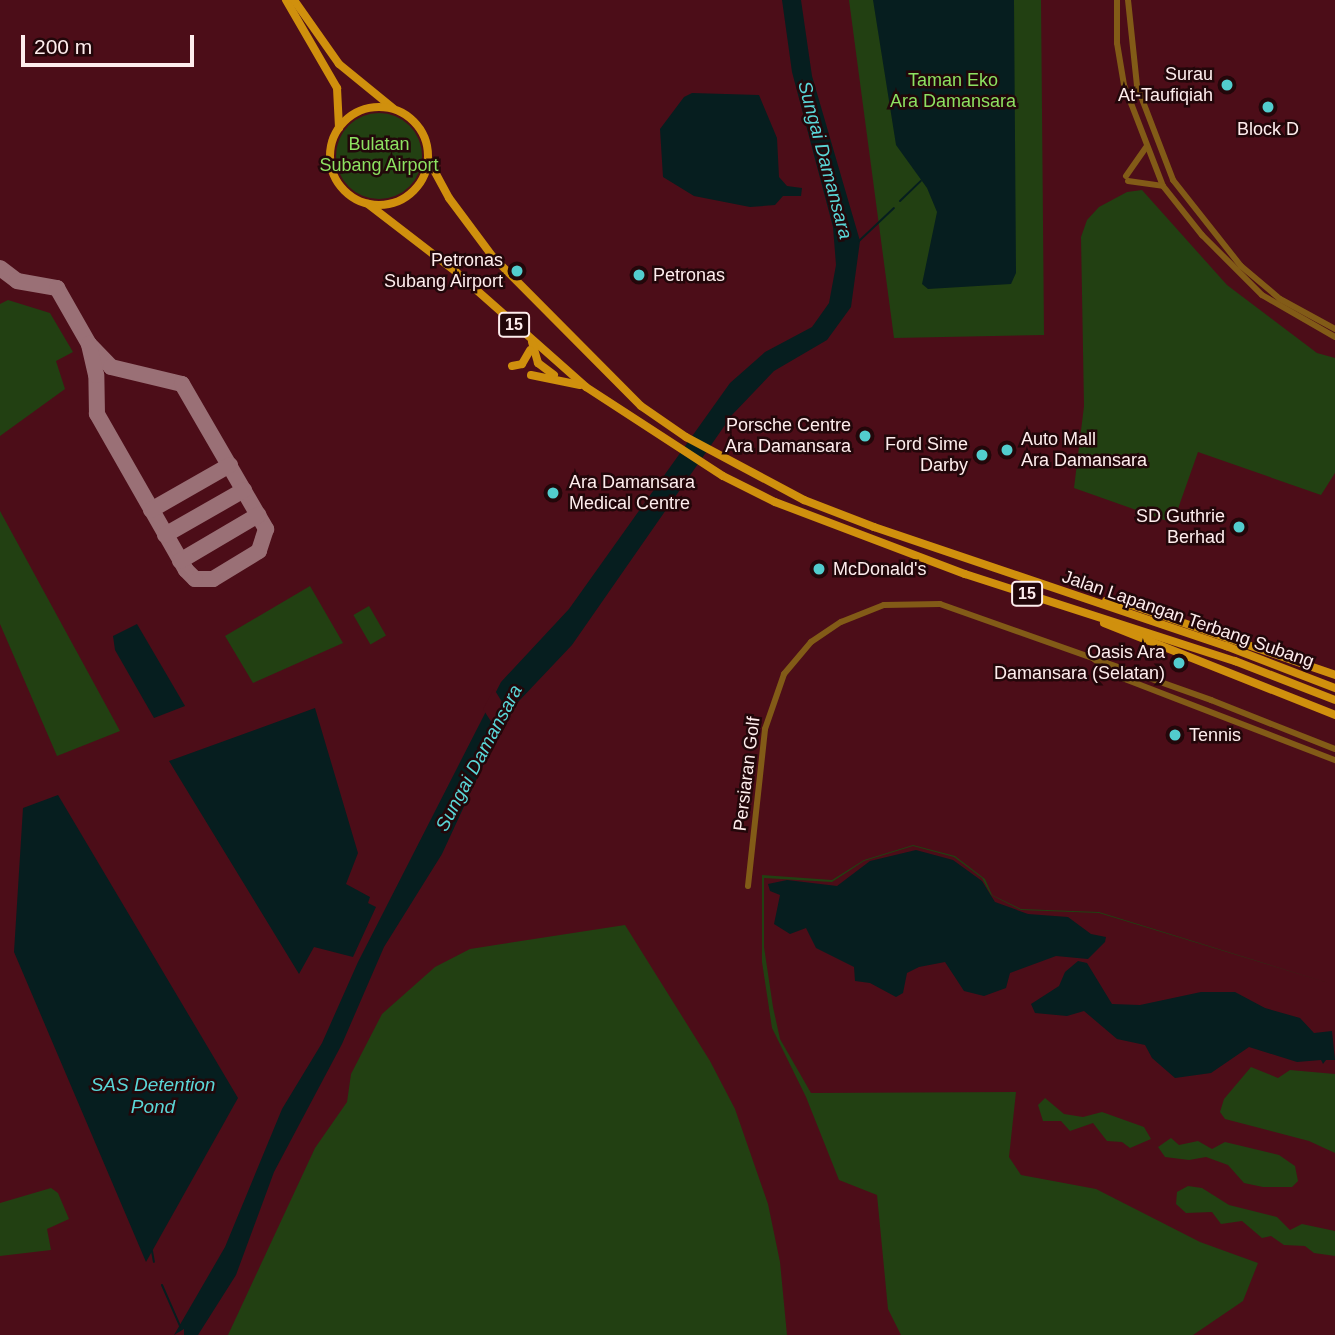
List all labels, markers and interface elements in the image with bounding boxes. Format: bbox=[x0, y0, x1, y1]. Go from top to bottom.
scale bar bbox=[24, 21, 198, 65]
text: 200 m bbox=[34, 35, 92, 58]
place label: Surau At-Taufiqiah bbox=[1118, 64, 1213, 106]
park label: Taman Eko Ara Damansara bbox=[890, 70, 1016, 112]
marker: Surau At-Taufiqiah bbox=[1219, 77, 1235, 93]
water label: Sungai Damansara bbox=[793, 78, 857, 242]
marker: Block D bbox=[1260, 99, 1276, 115]
place label: Block D bbox=[1237, 118, 1299, 140]
park label: Bulatan Subang Airport bbox=[319, 134, 439, 176]
place label: Petronas Subang Airport bbox=[383, 250, 503, 292]
marker: Petronas Subang Airport bbox=[509, 263, 525, 279]
place label: Petronas bbox=[653, 264, 725, 286]
marker: Petronas bbox=[631, 267, 647, 283]
road number: 15 bbox=[496, 312, 532, 338]
place label: Porsche Centre Ara Damansara bbox=[725, 415, 851, 458]
marker: Porsche Centre Ara Damansara bbox=[857, 428, 873, 444]
place label: Auto Mall Ara Damansara bbox=[1021, 429, 1147, 472]
place label: Ford Sime Darby bbox=[885, 434, 968, 476]
marker: Auto Mall Ara Damansara bbox=[999, 442, 1015, 458]
marker: Ford Sime Darby bbox=[974, 447, 990, 463]
place label: Ara Damansara Medical Centre bbox=[569, 472, 695, 514]
marker: Ara Damansara Medical Centre bbox=[543, 483, 563, 503]
place label: SD Guthrie Berhad bbox=[1136, 506, 1225, 548]
marker: SD Guthrie Berhad bbox=[1231, 519, 1247, 535]
place label: McDonald's bbox=[833, 558, 926, 580]
marker: McDonald's bbox=[811, 561, 827, 577]
street label: Jalan Lapangan Terbang Subang bbox=[1059, 566, 1317, 672]
road number: 15 bbox=[1010, 582, 1044, 607]
place label: Oasis Ara Damansara (Selatan) bbox=[994, 642, 1165, 684]
marker: Oasis Ara Damansara (Selatan) bbox=[1171, 655, 1187, 671]
water label: Sungai Damansara bbox=[431, 681, 527, 835]
street label: Persiaran Golf bbox=[729, 716, 765, 832]
place label: Tennis bbox=[1189, 724, 1241, 746]
marker: Tennis bbox=[1167, 727, 1183, 743]
water label: SAS Detention Pond bbox=[91, 1074, 215, 1118]

